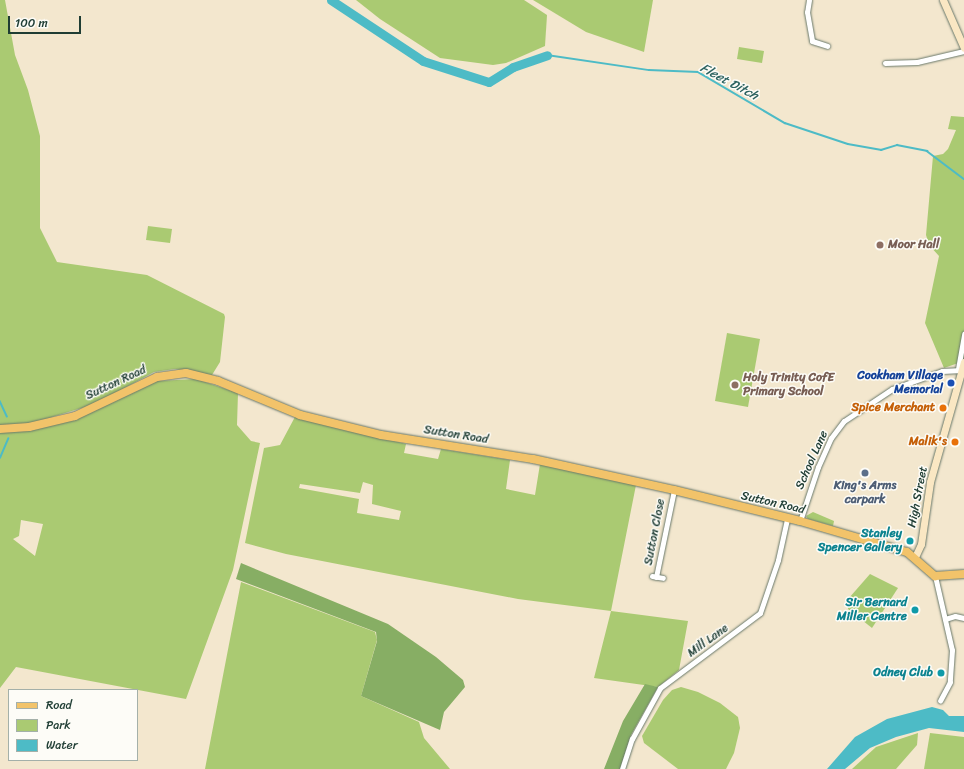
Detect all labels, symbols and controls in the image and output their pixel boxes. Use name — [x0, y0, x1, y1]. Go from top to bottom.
scale bar — [10, 8, 83, 34]
text: 100 m — [15, 12, 48, 34]
water label: Fleet Ditch — [697, 60, 761, 104]
place label: Moor Hall — [888, 238, 939, 252]
marker: Moor Hall — [875, 240, 885, 250]
street label: Sutton Road — [83, 363, 149, 403]
place label: Cookham Village Memorial — [857, 369, 943, 397]
place label: Holy Trinity CofE Primary School — [743, 371, 834, 399]
marker: Cookham Village Memorial — [946, 378, 956, 388]
marker: Holy Trinity CofE Primary School — [730, 380, 740, 390]
place label: Spice Merchant — [852, 401, 935, 415]
marker: Spice Merchant — [938, 403, 948, 413]
street label: Sutton Road — [423, 423, 489, 447]
street label: School Lane — [793, 428, 831, 492]
place label: Malik's — [909, 435, 947, 449]
marker: Malik's — [950, 437, 960, 447]
street label: High Street — [905, 465, 931, 529]
marker: King's Arms carpark — [860, 468, 870, 478]
place label: King's Arms carpark — [834, 479, 896, 507]
street label: Sutton Road — [740, 489, 806, 517]
street label: Sutton Close — [641, 497, 669, 567]
place label: Stanley Spencer Gallery — [818, 527, 902, 555]
marker: Stanley Spencer Gallery — [905, 536, 915, 546]
place label: Sir Bernard Miller Centre — [836, 596, 907, 624]
marker: Sir Bernard Miller Centre — [910, 605, 920, 615]
street label: Mill Lane — [685, 621, 731, 661]
place label: Odney Club — [873, 666, 933, 680]
marker: Odney Club — [936, 668, 946, 678]
legend — [8, 689, 138, 761]
text: Road — [46, 694, 72, 716]
text: Park — [46, 714, 71, 736]
text: Water — [46, 734, 78, 756]

